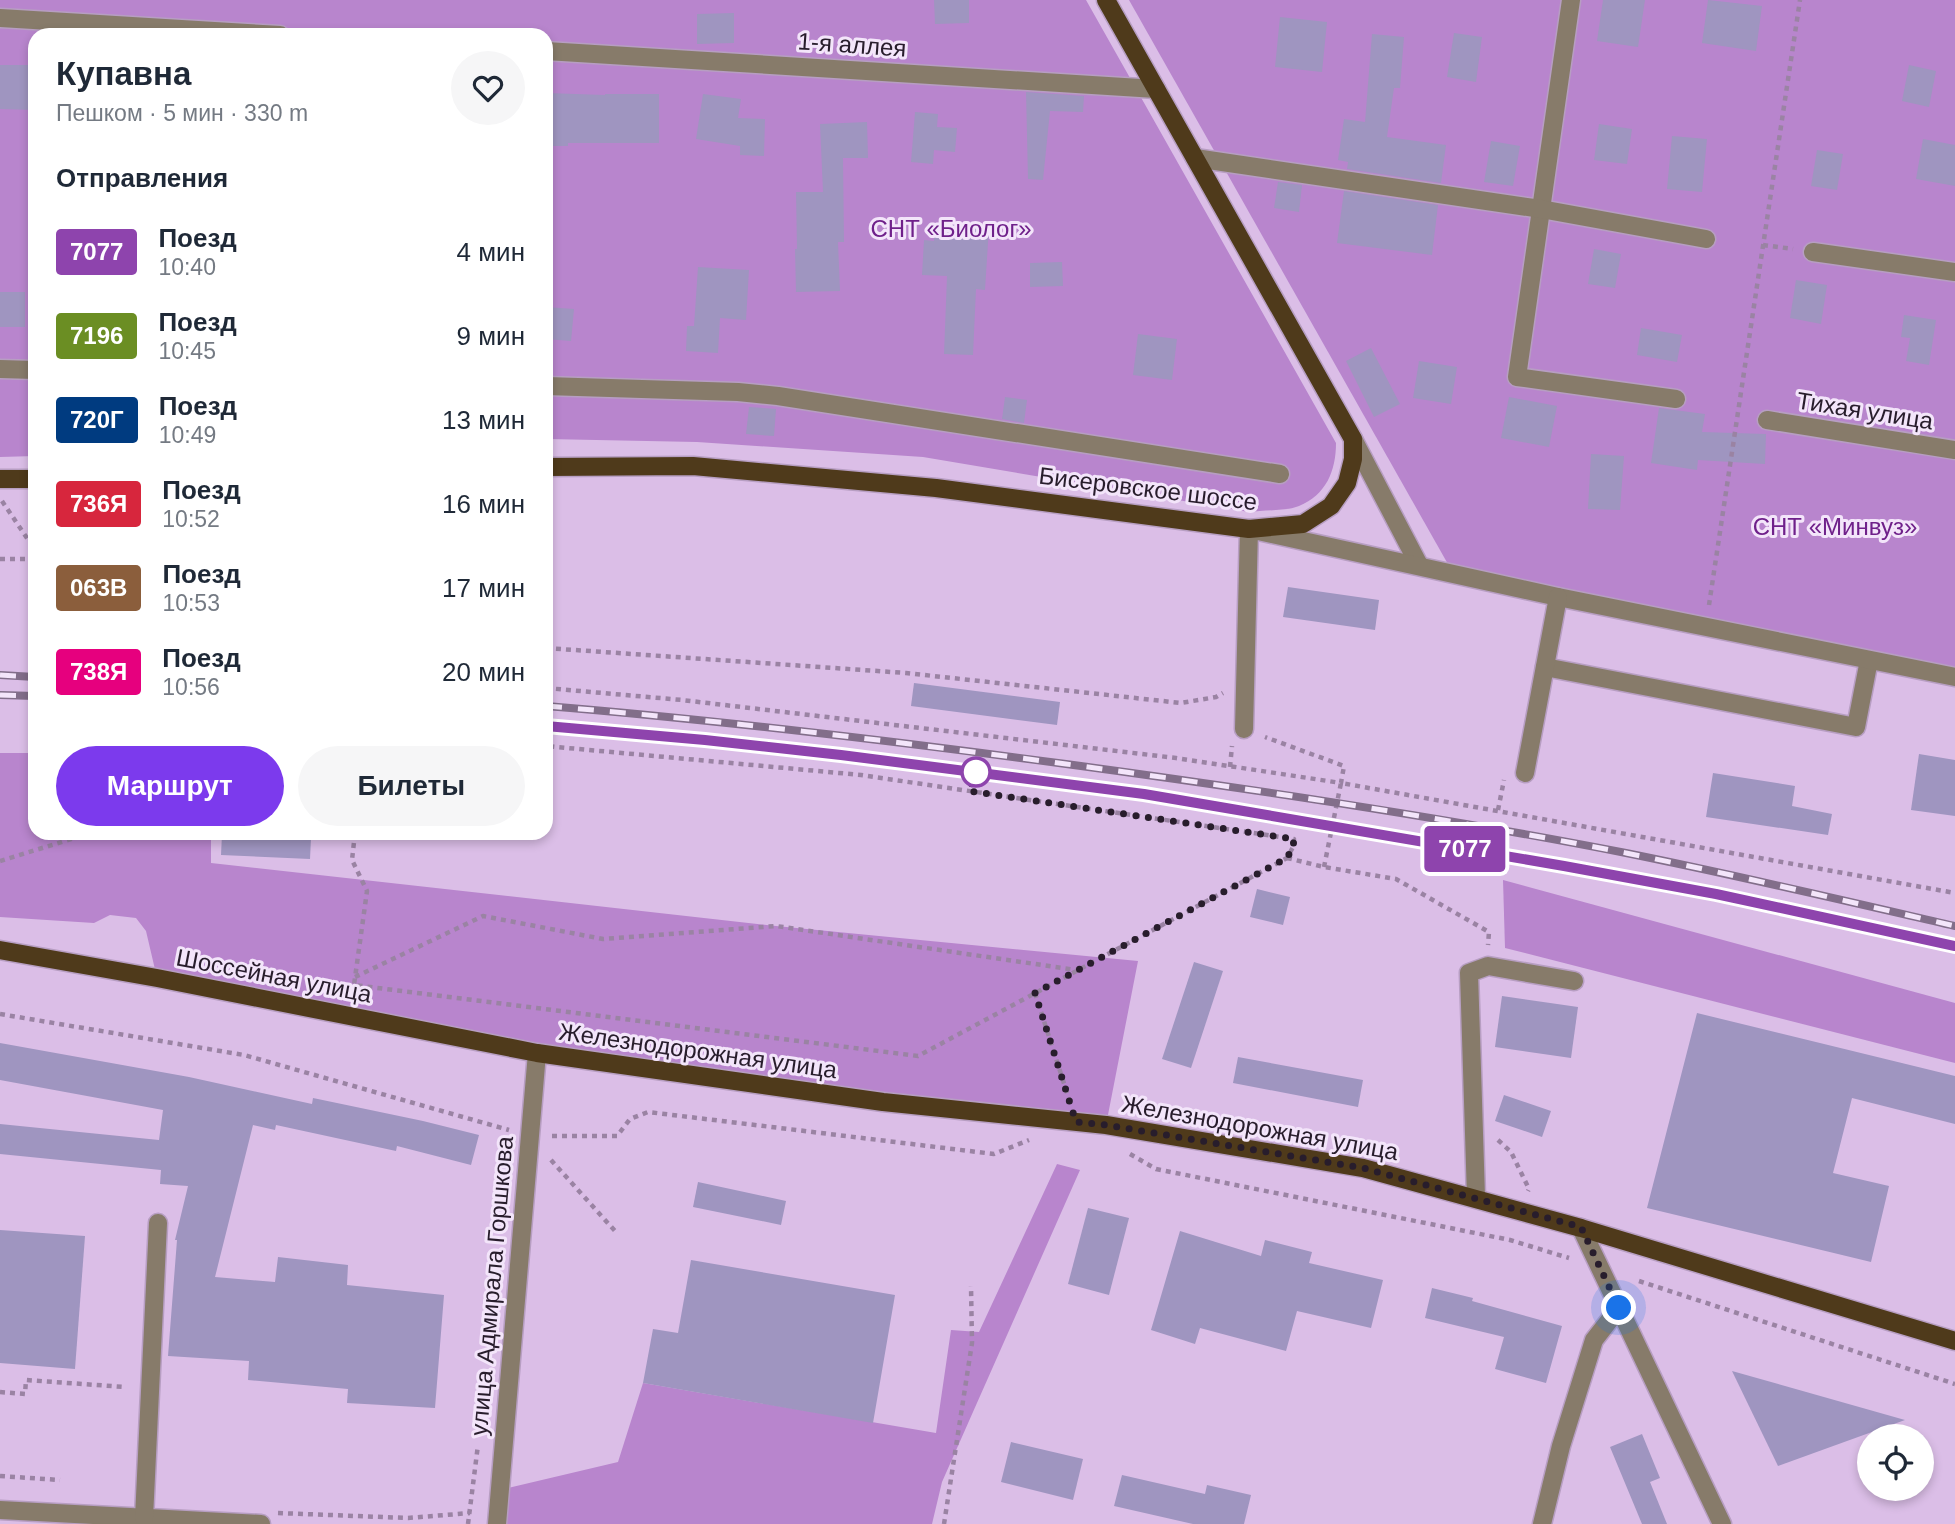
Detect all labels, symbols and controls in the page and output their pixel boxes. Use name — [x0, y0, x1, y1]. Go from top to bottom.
street label: 1-я аллея — [797, 27, 907, 62]
button: heart — [451, 51, 525, 125]
text: Купавна — [56, 55, 191, 92]
text: Пешком · 5 мин · 330 m — [56, 100, 308, 126]
text: Отправления — [56, 163, 228, 193]
park label: СНТ «Биолог» — [870, 215, 1032, 242]
text: Поезд — [158, 223, 237, 253]
text: 4 мин — [457, 237, 525, 267]
text: 7077 — [70, 238, 123, 265]
text: 10:40 — [158, 254, 216, 280]
text: Поезд — [158, 307, 237, 337]
text: 9 мин — [457, 321, 525, 351]
text: 7196 — [70, 322, 123, 349]
text: 10:45 — [158, 338, 216, 364]
street label: Тихая улица — [1795, 386, 1936, 435]
text: Поезд — [159, 391, 237, 421]
text: 13 мин — [442, 405, 525, 435]
text: 720Г — [70, 406, 124, 433]
text: 10:49 — [159, 422, 216, 448]
street label: Бисеровское шоссе — [1037, 462, 1259, 515]
text: Поезд — [162, 475, 241, 505]
text: 16 мин — [442, 489, 525, 519]
text: 736Я — [70, 490, 127, 517]
text: 10:52 — [162, 506, 220, 532]
park label: СНТ «Минвуз» — [1753, 513, 1917, 540]
text: Поезд — [162, 559, 241, 589]
text: 17 мин — [442, 573, 525, 603]
text: 063В — [70, 574, 127, 601]
text: 10:53 — [162, 590, 220, 616]
text: Поезд — [162, 643, 241, 673]
text: 20 мин — [442, 657, 525, 687]
text: 738Я — [70, 658, 127, 685]
text: 10:56 — [162, 674, 220, 700]
button: Маршрут — [56, 746, 284, 826]
button: Билеты — [298, 746, 525, 826]
unlabelled marker — [961, 757, 991, 787]
line badge: 7077 — [1416, 826, 1514, 872]
text: 7077 — [1438, 835, 1492, 862]
street label: Шоссейная улица — [174, 943, 375, 1008]
street label: Железнодорожная улица — [557, 1018, 839, 1083]
street label: Железнодорожная улица — [1120, 1090, 1401, 1165]
street label: улица Адмирала Горшкова — [465, 1134, 518, 1437]
your location — [1601, 1290, 1636, 1325]
map controls — [1857, 1424, 1934, 1501]
button: locate — [1857, 1424, 1934, 1501]

